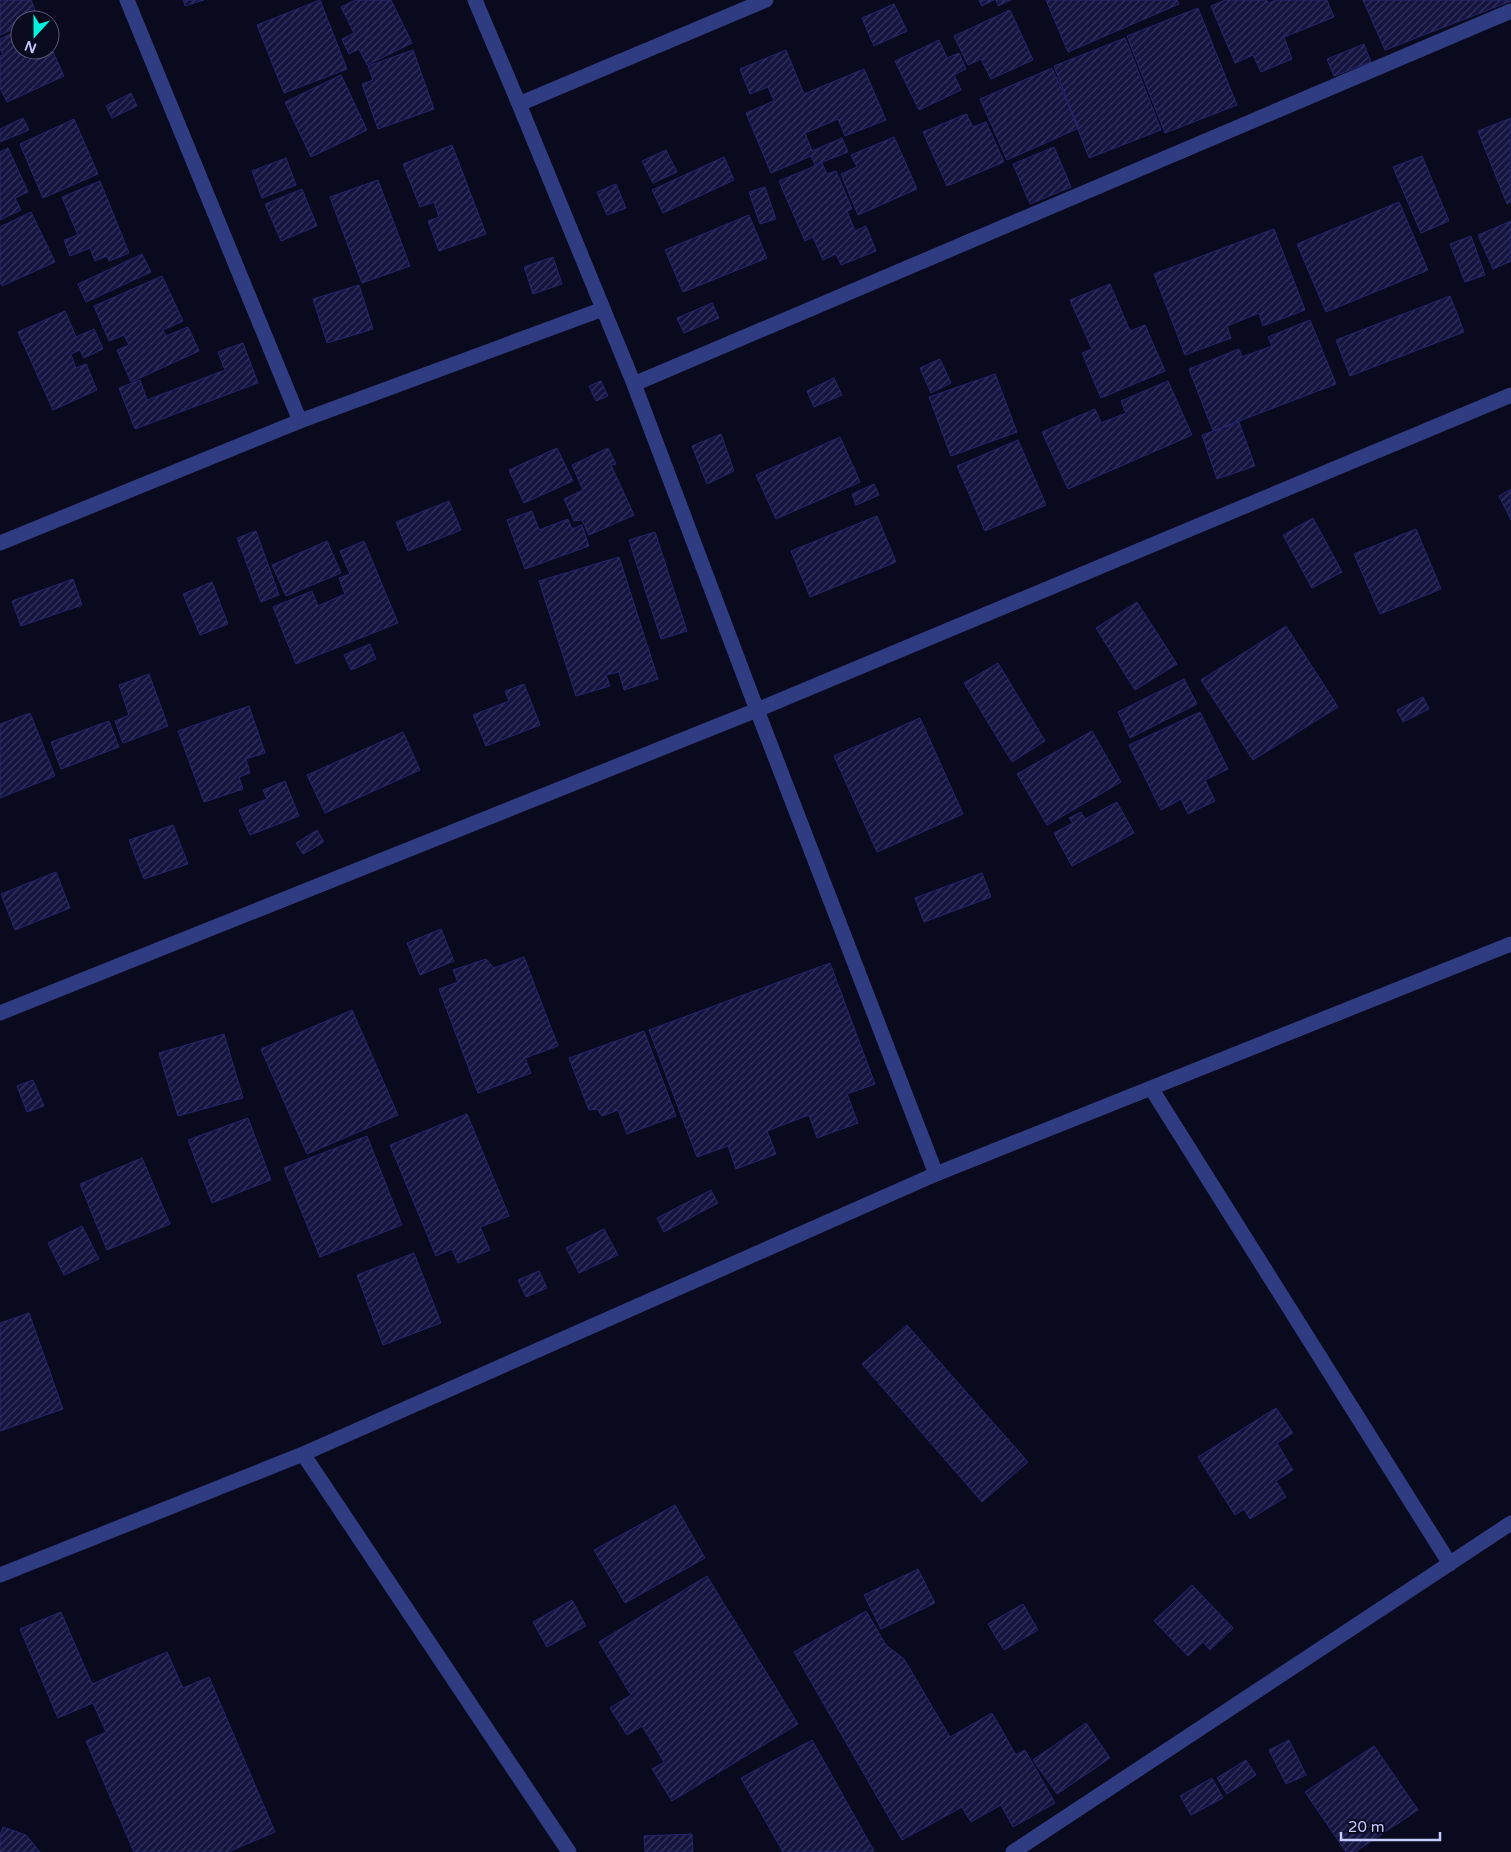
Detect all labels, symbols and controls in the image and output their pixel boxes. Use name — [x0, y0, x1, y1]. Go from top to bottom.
north arrow — [10, 10, 60, 60]
text: N — [22, 37, 39, 57]
scale bar — [1341, 1810, 1440, 1842]
text: 20 m — [1348, 1818, 1385, 1836]

